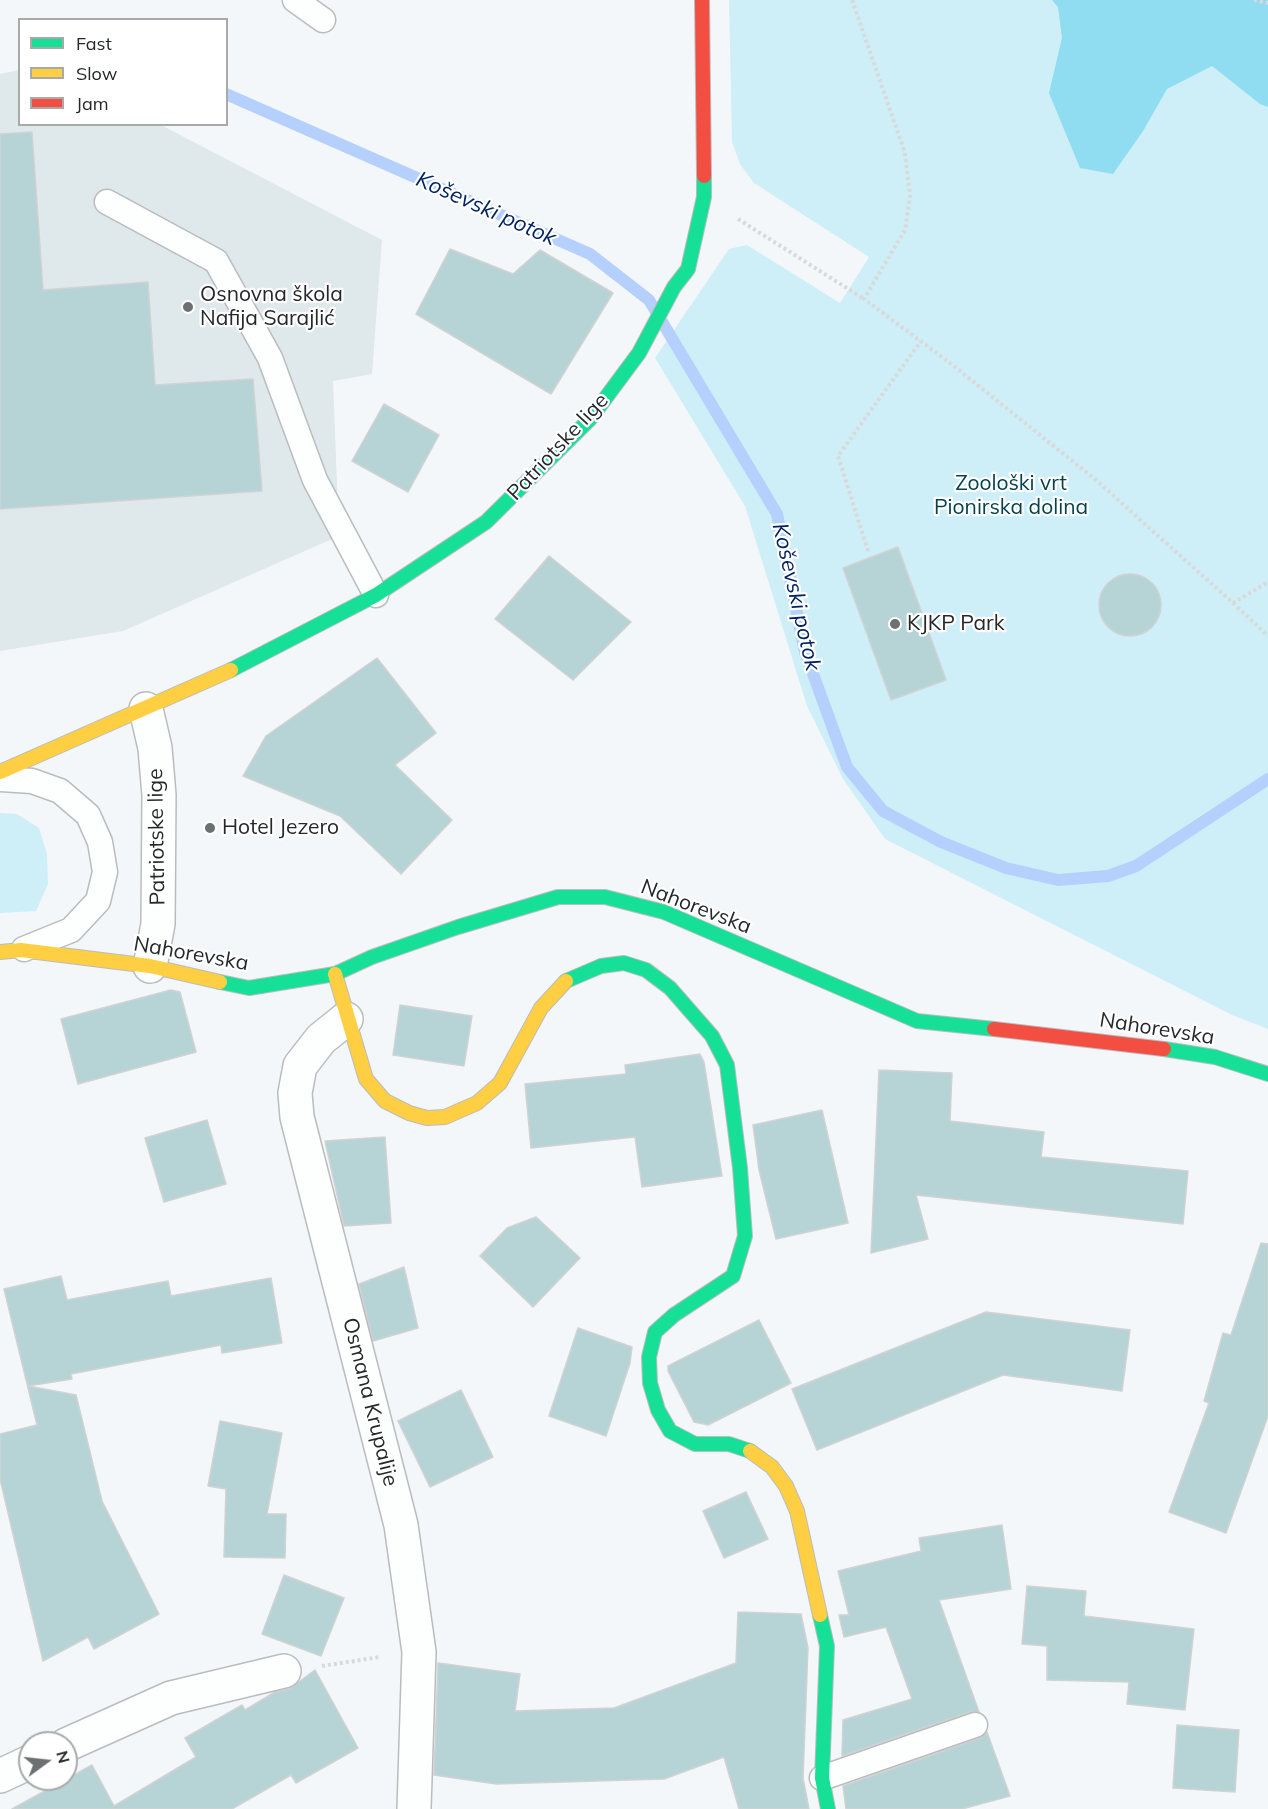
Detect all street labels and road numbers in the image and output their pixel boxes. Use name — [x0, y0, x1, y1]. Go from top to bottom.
street label: Patriotske lige — [502, 388, 614, 506]
street label: Patriotske lige — [143, 768, 171, 906]
street label: Nahorevska — [637, 874, 755, 940]
street label: Nahorevska — [132, 932, 250, 976]
street label: Nahorevska — [1098, 1007, 1216, 1051]
street label: Osmana Krupalije — [337, 1315, 403, 1489]

